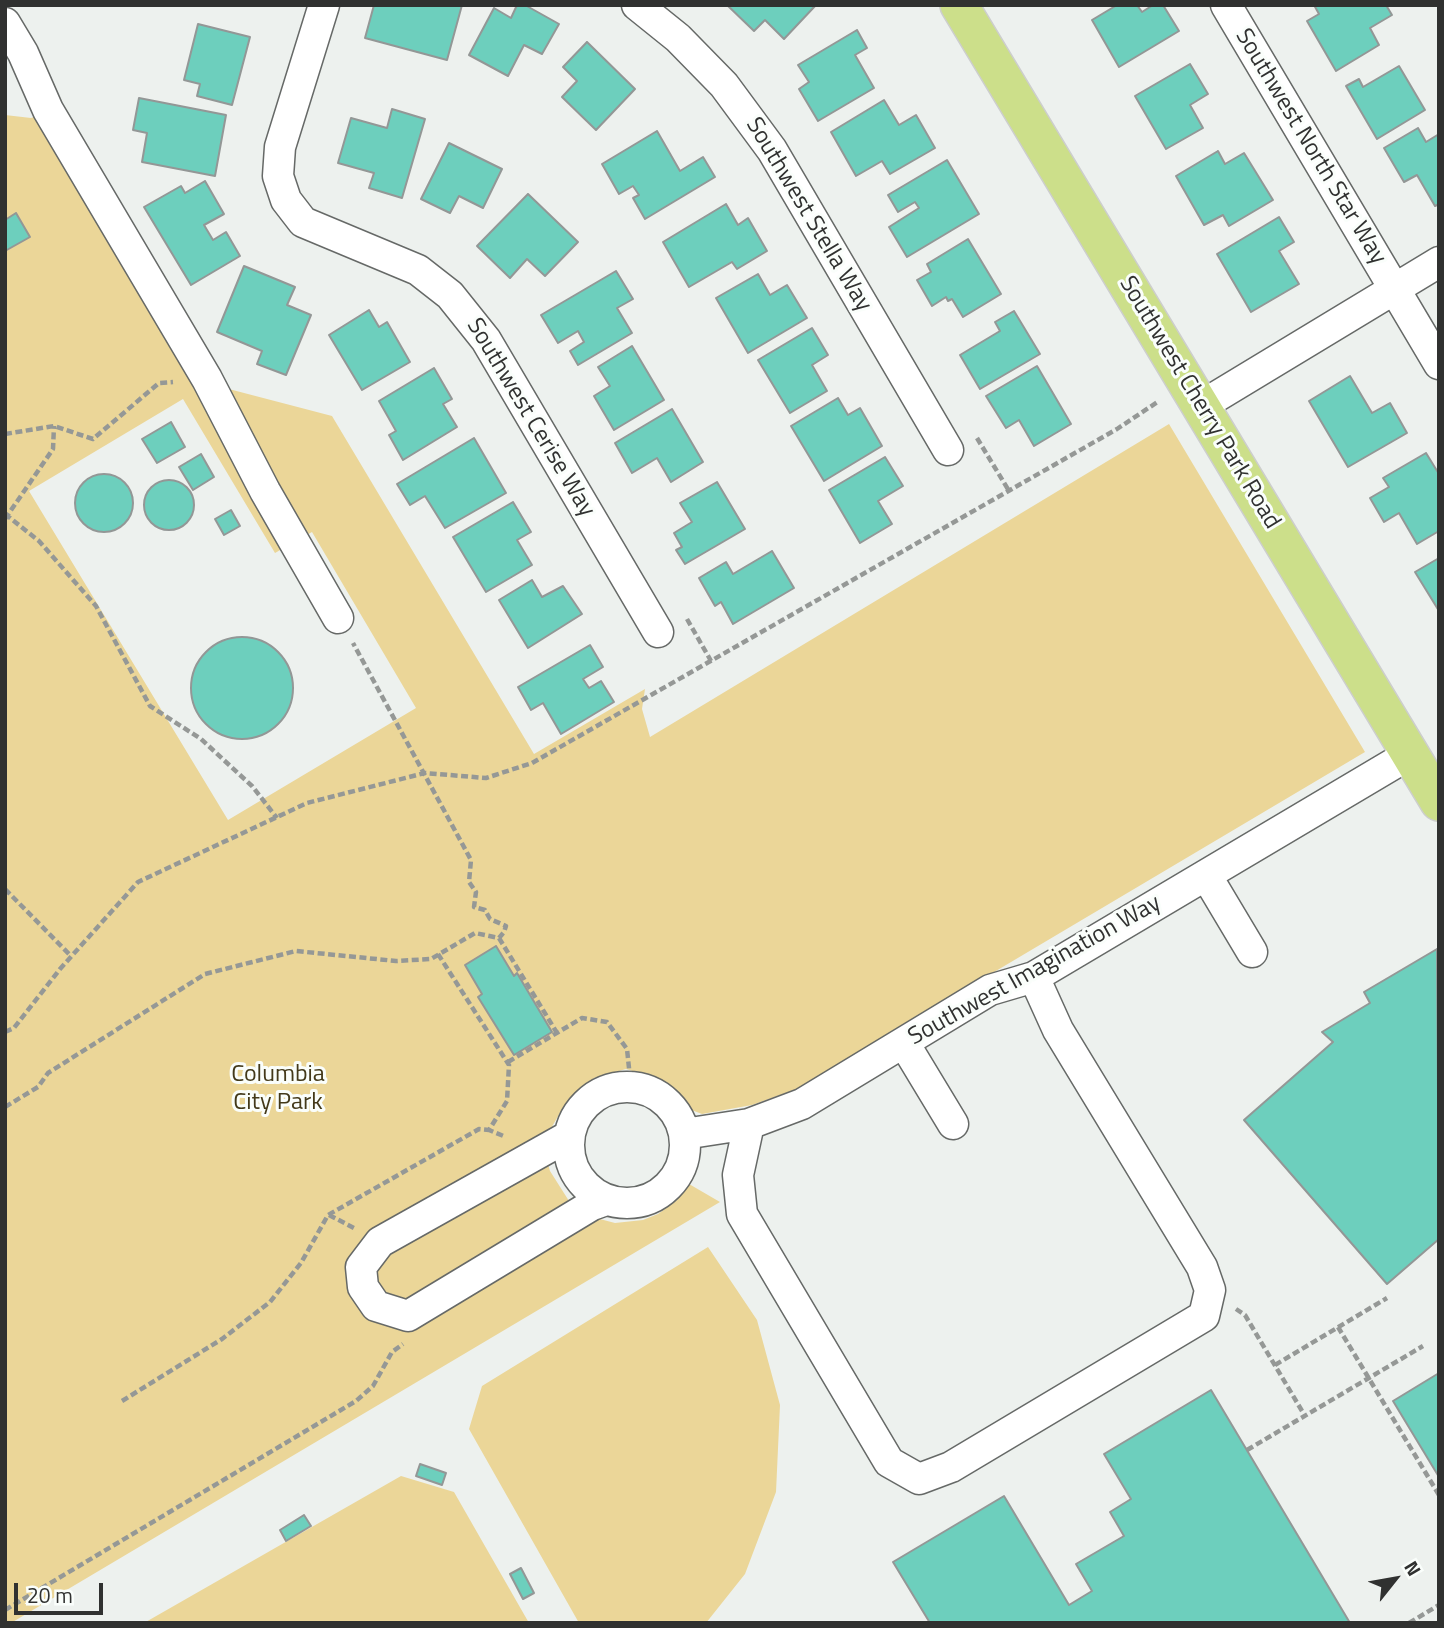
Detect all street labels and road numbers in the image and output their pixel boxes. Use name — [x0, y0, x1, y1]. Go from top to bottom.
street label: Southwest North Star Way — [1228, 24, 1392, 270]
street label: Southwest Stella Way — [739, 113, 877, 317]
street label: Southwest Cherry Park Road — [1112, 272, 1286, 534]
street label: Southwest Cerise Way — [459, 314, 601, 522]
street label: Southwest Imagination Way — [904, 890, 1166, 1052]

